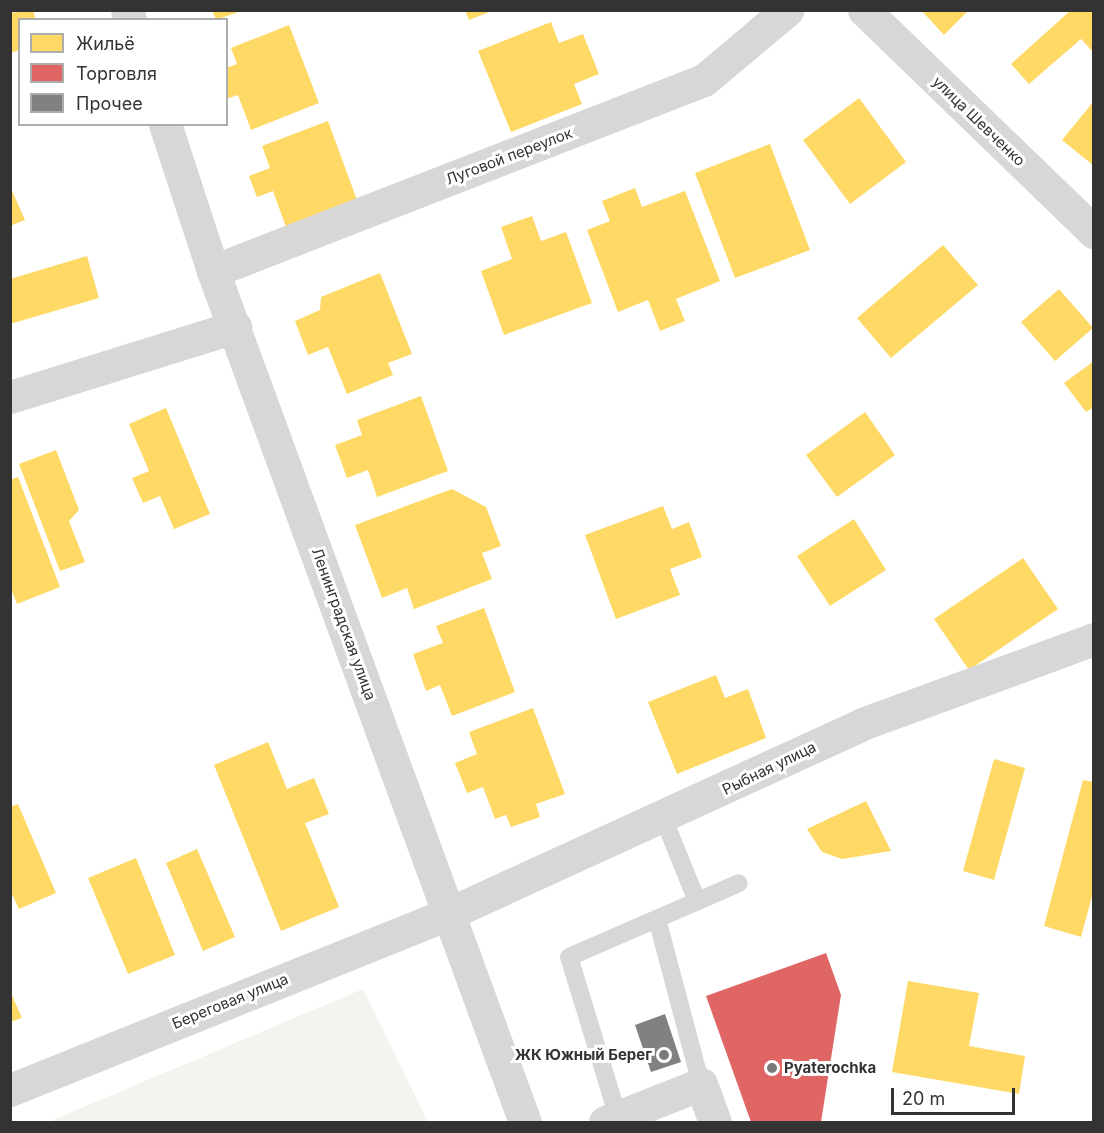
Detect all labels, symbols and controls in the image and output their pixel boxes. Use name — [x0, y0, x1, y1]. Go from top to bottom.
legend — [18, 18, 228, 126]
text: Жильё — [76, 33, 135, 54]
text: Торговля — [76, 63, 157, 84]
street label: улица Шевченко — [929, 72, 1029, 170]
text: Прочее — [76, 93, 143, 114]
street label: Луговой переулок — [443, 124, 575, 188]
street label: Ленинградская улица — [308, 545, 380, 703]
street label: Рыбная улица — [719, 738, 819, 798]
street label: Береговая улица — [169, 969, 291, 1033]
place label: ЖК Южный Берег — [515, 1046, 652, 1064]
marker: ЖК Южный Берег — [657, 1048, 671, 1062]
place label: Pyaterochka — [784, 1059, 876, 1077]
marker: Pyaterochka — [765, 1061, 779, 1075]
scale bar — [894, 1076, 1018, 1114]
text: 20 m — [902, 1088, 945, 1109]

